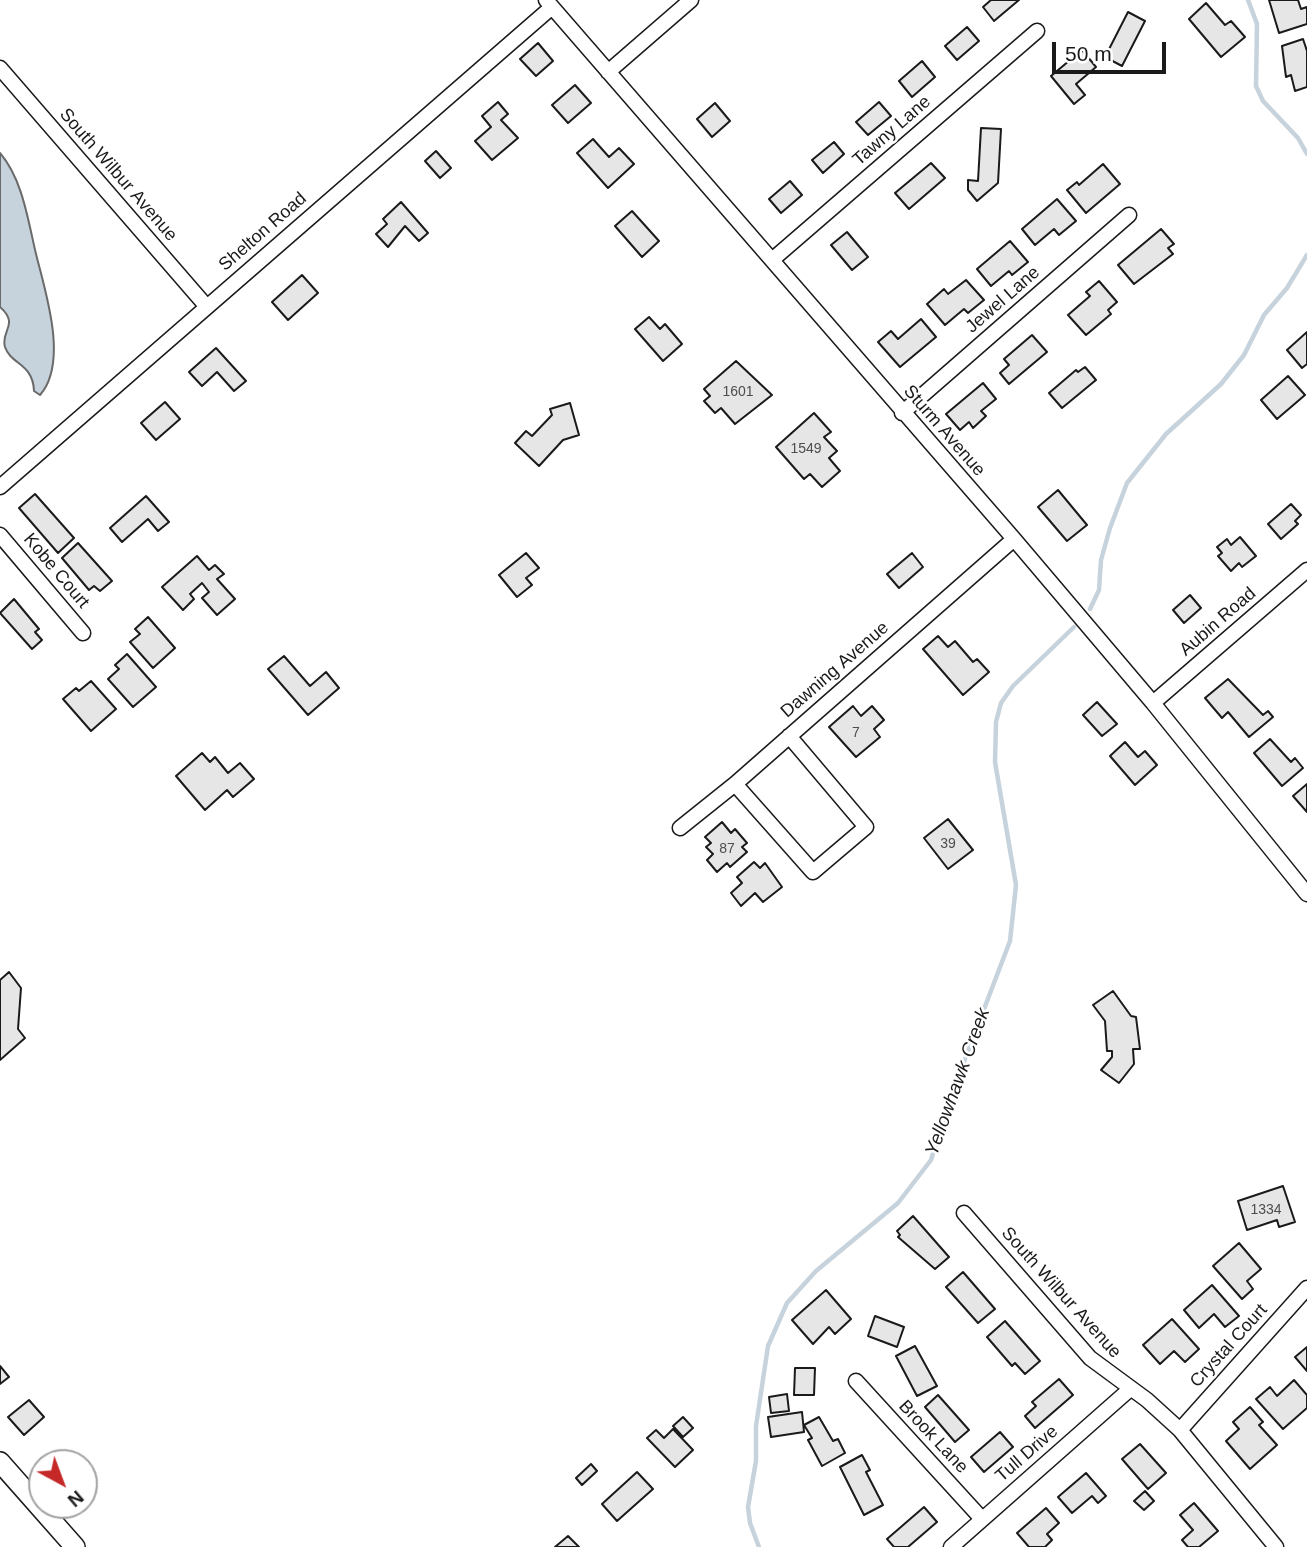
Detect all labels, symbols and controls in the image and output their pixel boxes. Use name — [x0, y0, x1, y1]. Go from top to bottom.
scale bar — [1055, 28, 1169, 72]
text: 50 m — [1065, 42, 1112, 65]
street label: Tawny Lane — [849, 91, 935, 171]
street label: South Wilbur Avenue — [54, 104, 182, 246]
street label: Shelton Road — [215, 188, 311, 276]
street label: Jewel Lane — [962, 262, 1044, 338]
street label: Sturm Avenue — [899, 381, 989, 481]
house number: 1601 — [722, 384, 754, 400]
house number: 1549 — [790, 441, 822, 457]
street label: Kobe Court — [18, 529, 94, 613]
street label: Aubin Road — [1175, 583, 1261, 661]
street label: Dawning Avenue — [777, 617, 893, 723]
house number: 7 — [852, 725, 860, 741]
house number: 39 — [940, 836, 956, 852]
house number: 87 — [719, 841, 735, 857]
water label: Yellowhawk Creek — [921, 1005, 995, 1159]
house number: 1334 — [1250, 1202, 1282, 1218]
street label: South Wilbur Avenue — [997, 1223, 1125, 1363]
street label: Crystal Court — [1186, 1300, 1272, 1392]
street label: Brook Lane — [894, 1396, 972, 1478]
street label: Tull Drive — [991, 1421, 1063, 1487]
north arrow — [28, 1449, 98, 1519]
text: N — [64, 1486, 88, 1511]

